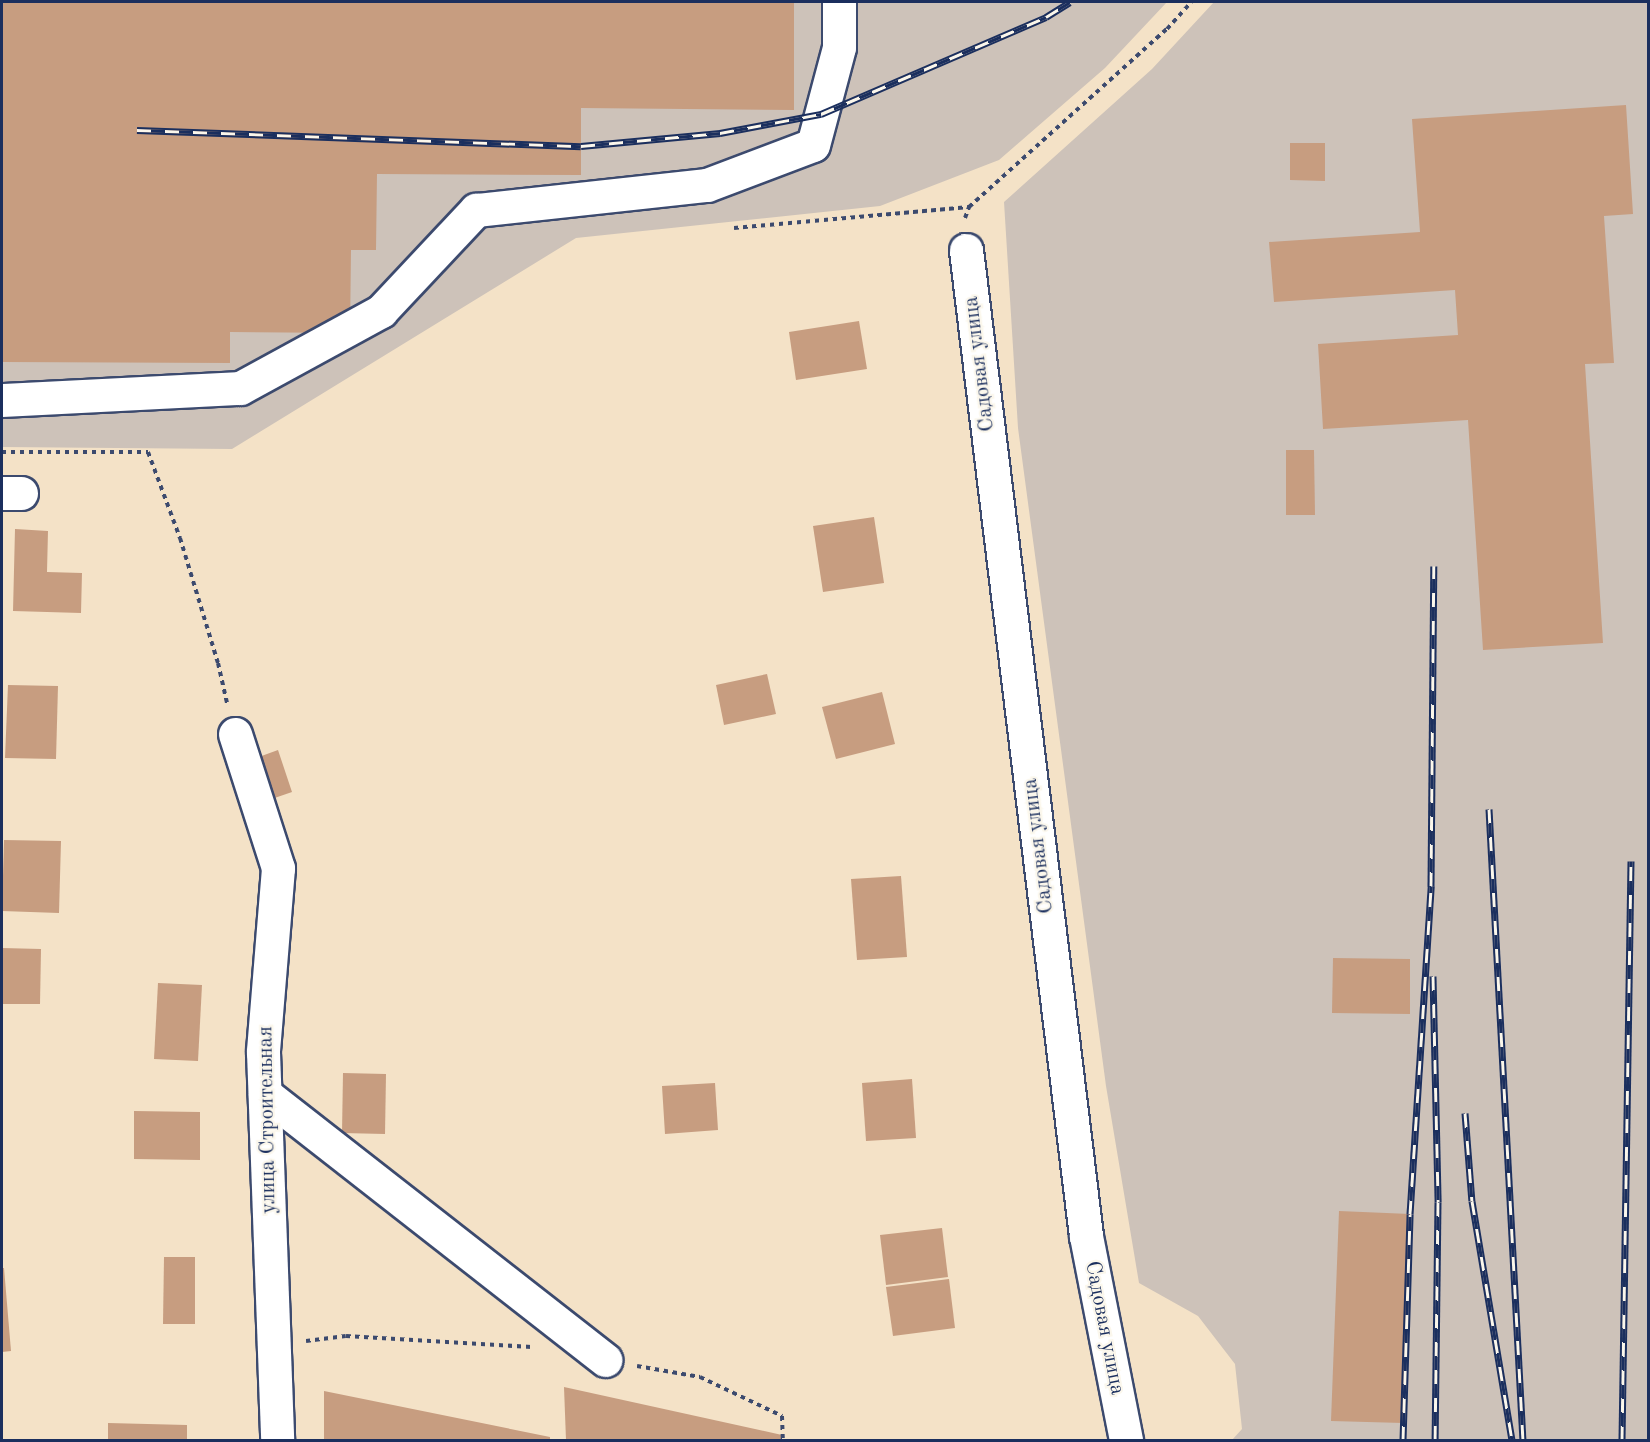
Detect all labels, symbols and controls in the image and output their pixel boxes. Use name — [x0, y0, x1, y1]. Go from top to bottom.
street label: Садовая улица — [959, 295, 1001, 433]
street label: Садовая улица — [1018, 777, 1060, 915]
street label: улица Строительная — [254, 1026, 282, 1214]
street label: Садовая улица — [1079, 1259, 1129, 1397]

